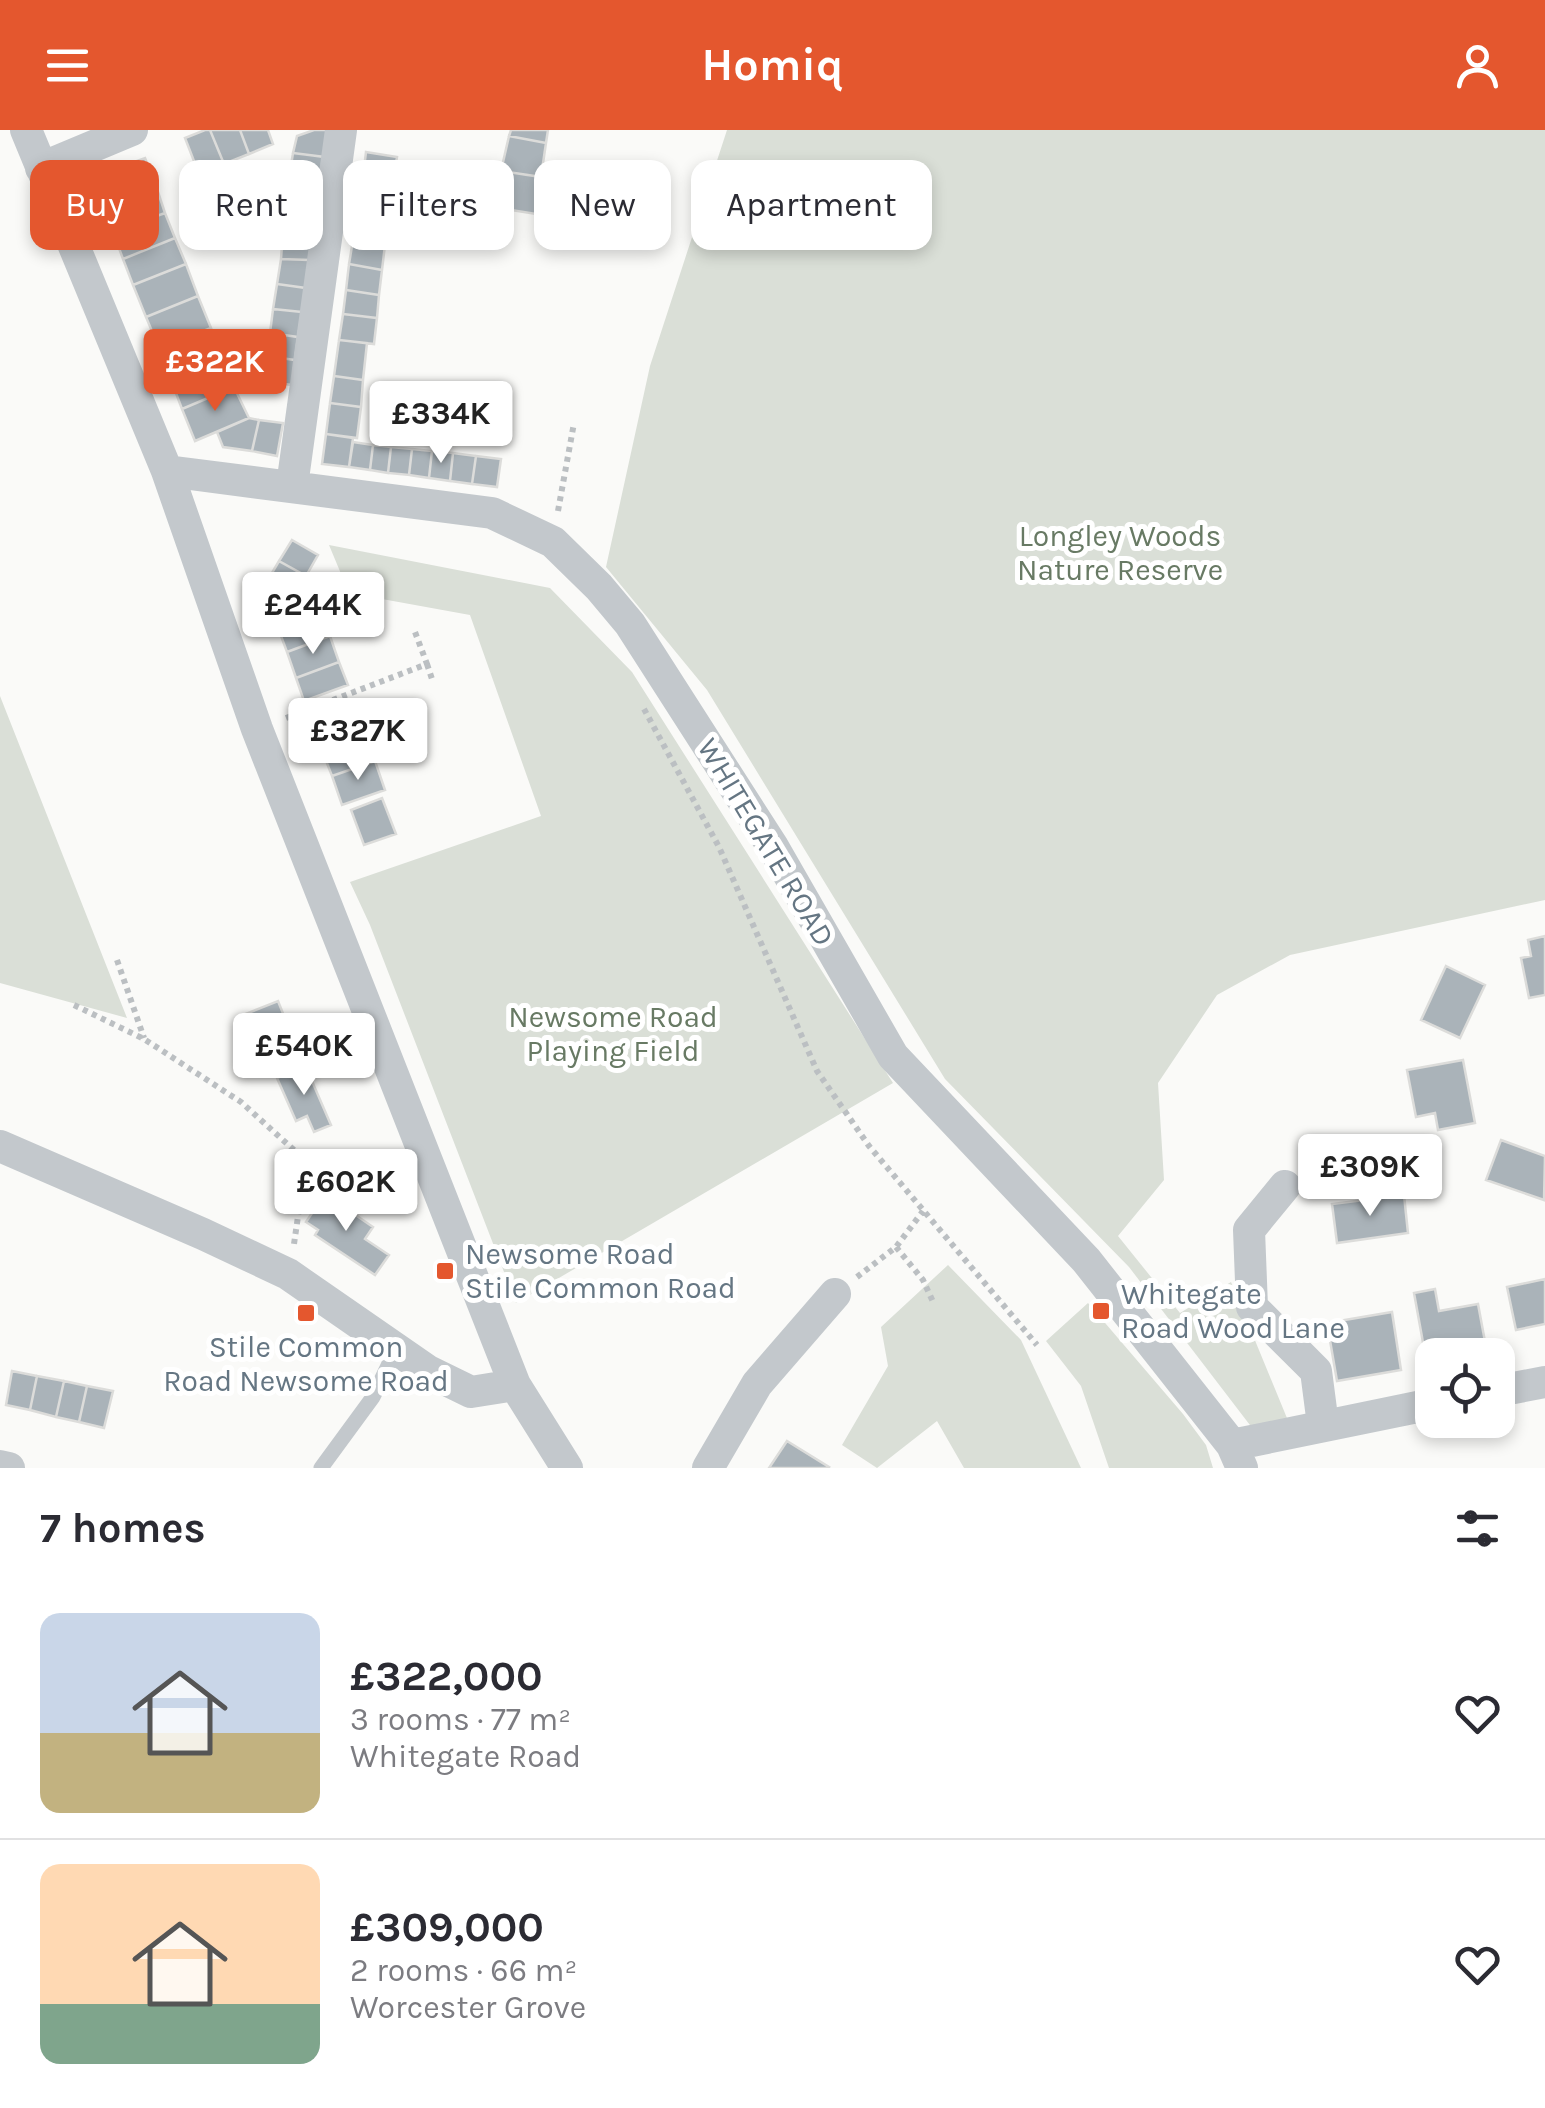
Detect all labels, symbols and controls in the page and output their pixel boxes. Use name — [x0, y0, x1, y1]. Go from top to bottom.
icon: menu — [40, 38, 95, 93]
icon: person — [1450, 38, 1505, 93]
text: Homiq — [701, 39, 844, 91]
chip: Buy — [30, 160, 159, 250]
chip: Rent — [179, 160, 323, 250]
chip: Filters — [343, 160, 514, 250]
chip: New — [534, 160, 671, 250]
chip: Apartment — [691, 160, 932, 250]
pin: £322K — [145, 329, 285, 414]
text: £322K — [166, 343, 264, 380]
pin: £334K — [371, 381, 511, 466]
text: £334K — [391, 395, 491, 432]
park label: Longley Woods Nature Reserve — [1017, 518, 1223, 588]
pin: £244K — [243, 572, 383, 657]
text: £244K — [264, 586, 362, 623]
pin: £327K — [288, 698, 428, 783]
text: £327K — [310, 712, 406, 749]
street label: WHITEGATE ROAD — [690, 731, 842, 953]
park label: Newsome Road Playing Field — [508, 999, 718, 1069]
pin: £540K — [234, 1013, 374, 1098]
text: £540K — [255, 1027, 353, 1064]
pin: £309K — [1300, 1134, 1440, 1219]
text: £309K — [1320, 1148, 1420, 1185]
pin: £602K — [276, 1149, 416, 1234]
text: £602K — [296, 1163, 396, 1200]
place label: Newsome Road Stile Common Road — [465, 1236, 736, 1306]
marker: Newsome Road Stile Common Road — [434, 1260, 456, 1282]
place label: Whitegate Road Wood Lane — [1121, 1276, 1345, 1346]
marker: Whitegate Road Wood Lane — [1090, 1300, 1112, 1322]
marker: Stile Common Road Newsome Road — [295, 1302, 317, 1324]
place label: Stile Common Road Newsome Road — [163, 1329, 449, 1399]
map controls — [1415, 1338, 1515, 1438]
button: locate — [1415, 1338, 1515, 1438]
icon: filters — [1450, 1501, 1505, 1556]
text: 7 homes — [40, 1503, 206, 1553]
text: £322,000 — [350, 1651, 543, 1701]
icon: home — [120, 1653, 240, 1773]
icon: heart — [1450, 1686, 1505, 1741]
text: 3 rooms · 77 m² — [350, 1701, 571, 1738]
text: Whitegate Road — [350, 1738, 581, 1775]
text: £309,000 — [350, 1902, 544, 1952]
icon: home — [120, 1904, 240, 2024]
icon: heart — [1450, 1937, 1505, 1992]
text: 2 rooms · 66 m² — [350, 1952, 577, 1989]
text: Worcester Grove — [350, 1989, 586, 2026]

